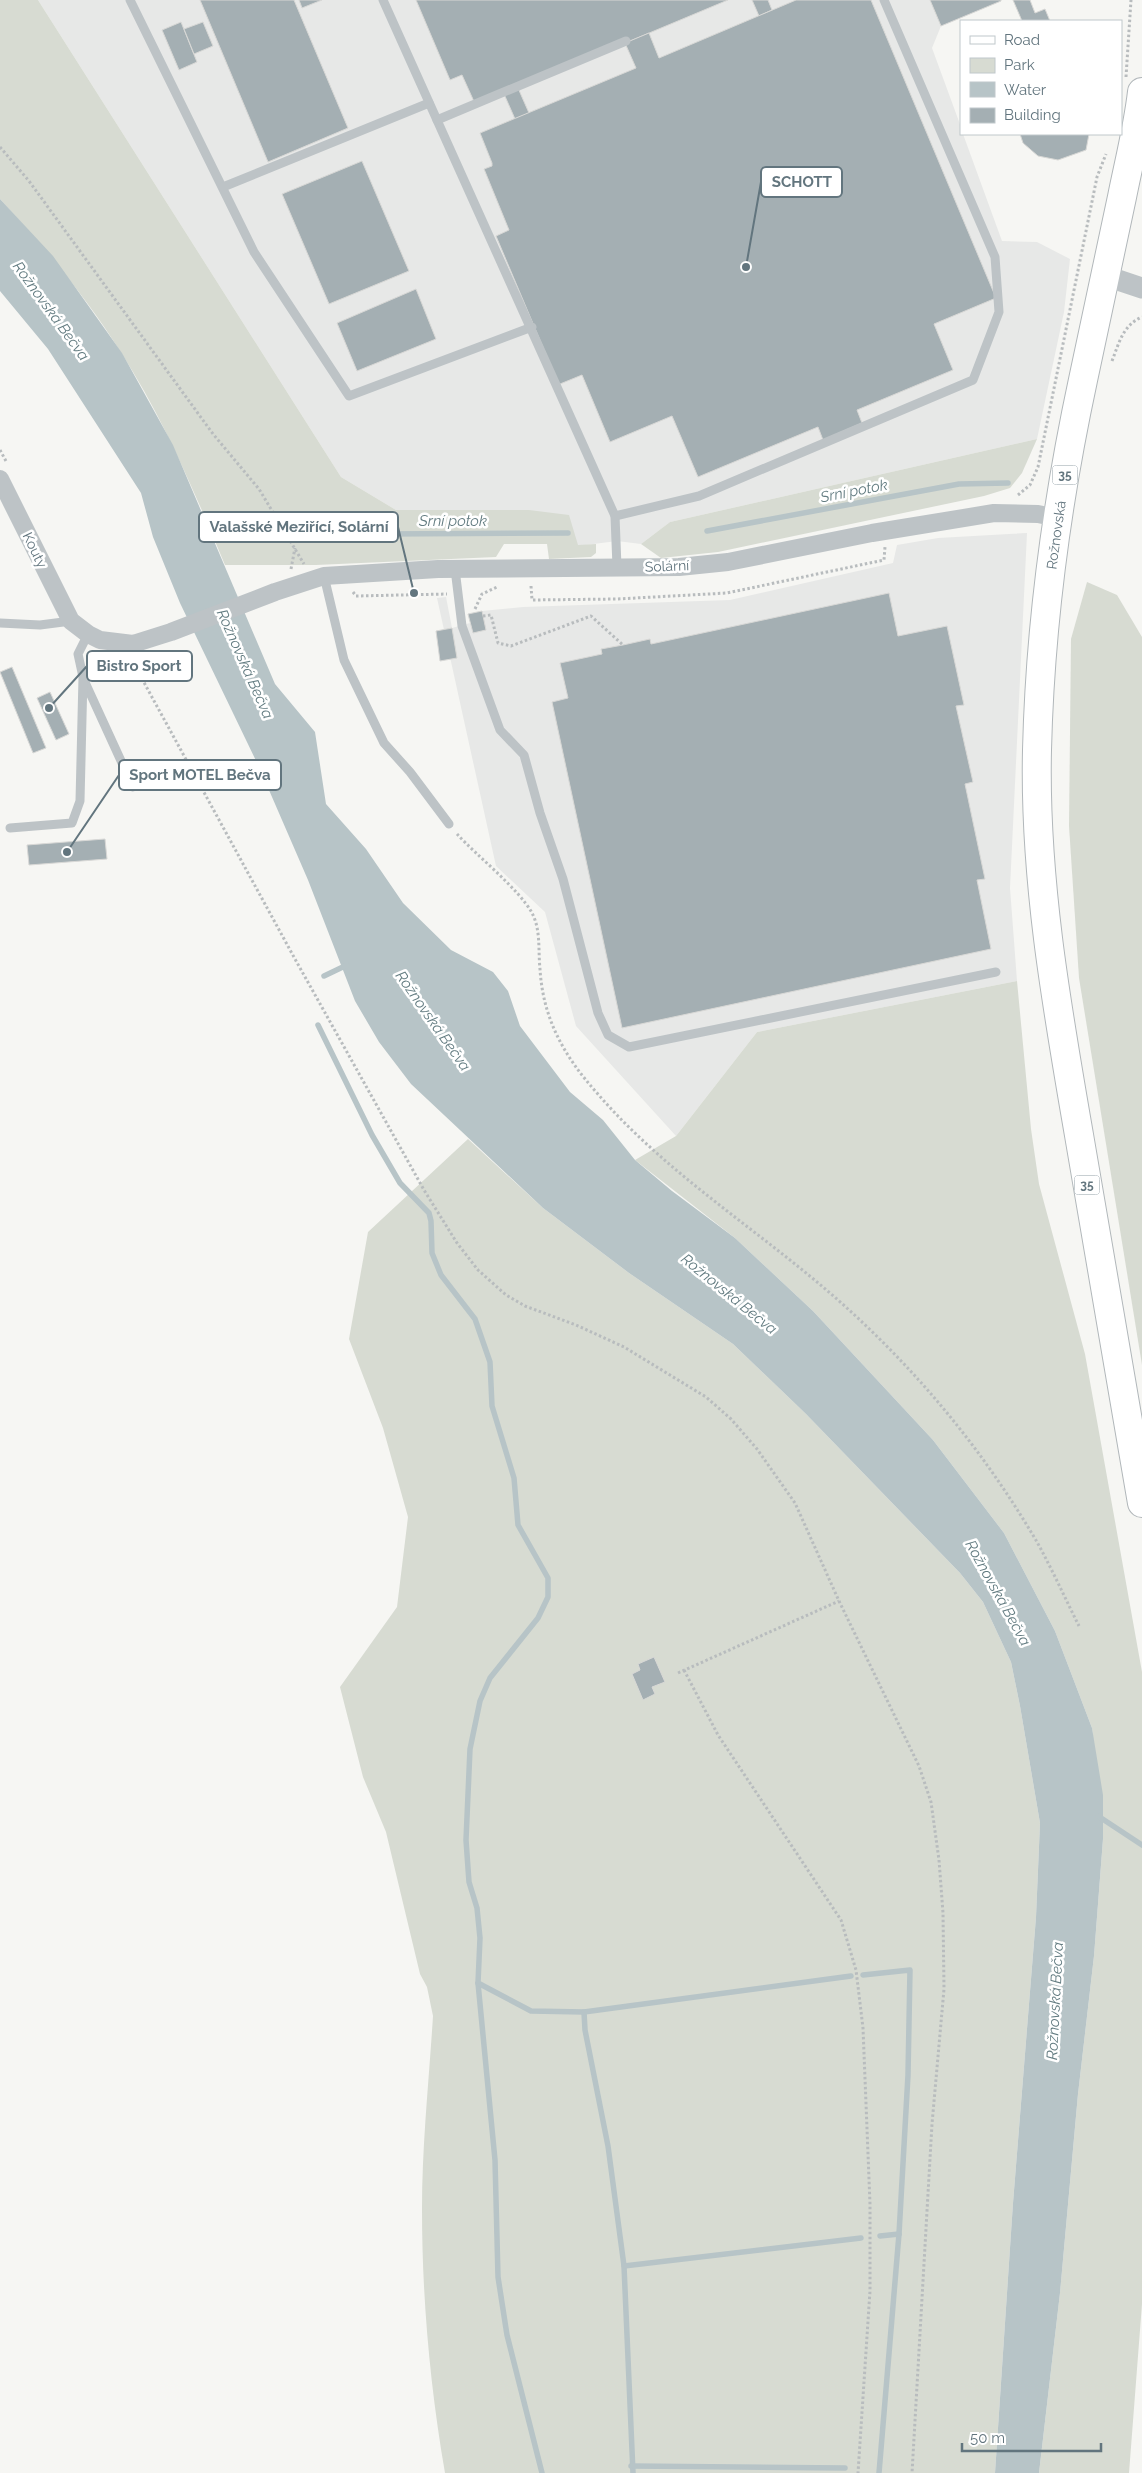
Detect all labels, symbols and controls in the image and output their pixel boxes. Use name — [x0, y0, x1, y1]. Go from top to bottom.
legend — [960, 20, 1122, 135]
text: Road — [1004, 31, 1040, 49]
text: Park — [1004, 56, 1035, 74]
text: Water — [1004, 81, 1047, 99]
text: Building — [1004, 106, 1061, 124]
callout: SCHOTT — [761, 167, 842, 197]
text: SCHOTT — [772, 173, 833, 191]
water label: Rožnovská Bečva — [9, 258, 93, 364]
road number: 35 — [1052, 466, 1078, 484]
water label: Srní potok — [818, 476, 889, 507]
street label: Rožnovská — [1043, 500, 1069, 570]
callout: Valašské Meziřící, Solární — [199, 512, 398, 542]
water label: Srní potok — [418, 512, 487, 530]
text: Valašské Meziřící, Solární — [210, 518, 389, 536]
street label: Kouty — [20, 530, 51, 571]
street label: Solární — [645, 557, 690, 575]
water label: Rožnovská Bečva — [213, 606, 277, 722]
callout: Bistro Sport — [87, 651, 192, 681]
text: Bistro Sport — [97, 657, 182, 675]
callout: Sport MOTEL Bečva — [119, 760, 281, 790]
text: Sport MOTEL Bečva — [129, 766, 271, 784]
water label: Rožnovská Bečva — [392, 968, 474, 1074]
road number: 35 — [1074, 1176, 1100, 1194]
water label: Rožnovská Bečva — [678, 1250, 781, 1338]
water label: Rožnovská Bečva — [962, 1537, 1034, 1649]
water label: Rožnovská Bečva — [1043, 1942, 1067, 2060]
scale bar — [962, 2420, 1101, 2452]
text: 50 m — [970, 2429, 1005, 2447]

